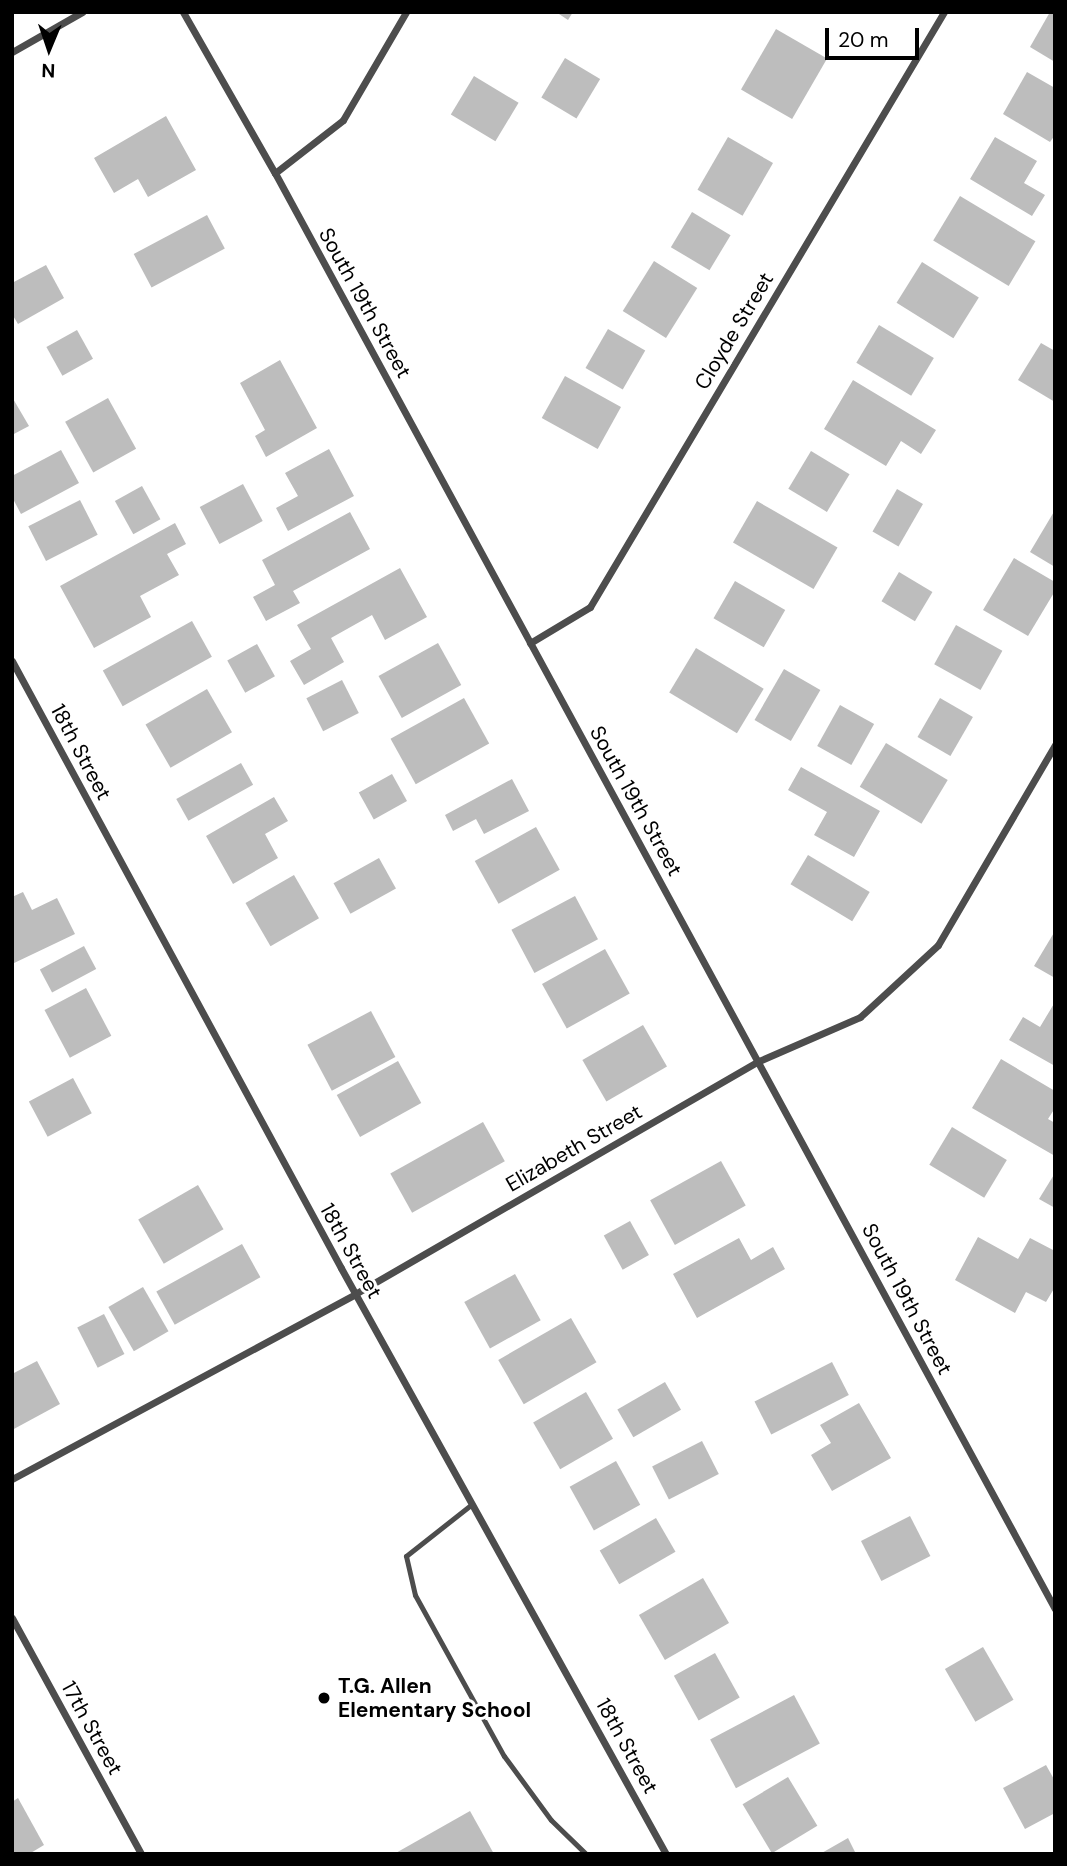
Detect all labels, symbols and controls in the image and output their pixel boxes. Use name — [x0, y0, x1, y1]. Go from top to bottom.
north arrow — [14, 14, 84, 84]
scale bar — [829, 14, 923, 58]
text: 20 m — [838, 26, 889, 54]
text: N — [41, 58, 56, 83]
street label: South 19th Street — [313, 224, 417, 382]
street label: Cloyde Street — [689, 268, 779, 394]
street label: 18th Street — [45, 700, 117, 804]
street label: South 19th Street — [584, 722, 688, 880]
street label: Elizabeth Street — [502, 1099, 646, 1197]
street label: 18th Street — [315, 1199, 387, 1303]
street label: South 19th Street — [857, 1219, 957, 1379]
place label: T.G. Allen Elementary School — [338, 1673, 531, 1723]
street label: 17th Street — [56, 1677, 128, 1779]
marker: T.G. Allen Elementary School — [316, 1690, 332, 1706]
street label: 18th Street — [591, 1694, 663, 1798]

